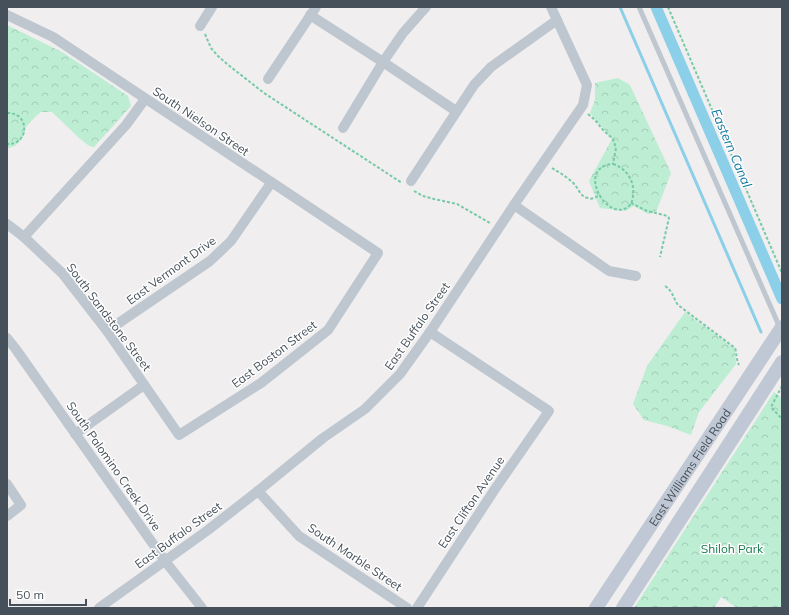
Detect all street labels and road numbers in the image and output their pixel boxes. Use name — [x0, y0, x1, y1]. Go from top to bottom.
street label: South Nielson Street — [150, 83, 252, 159]
street label: East Vermont Drive — [123, 233, 219, 307]
street label: South Sandstone Street — [64, 260, 154, 374]
street label: East Buffalo Street — [381, 279, 453, 373]
street label: East Boston Street — [229, 317, 319, 391]
street label: South Palomino Creek Drive — [64, 398, 164, 534]
street label: East Williams Field Road — [645, 405, 734, 529]
street label: East Clifton Avenue — [435, 453, 507, 551]
street label: East Buffalo Street — [132, 498, 224, 572]
street label: South Marble Street — [305, 520, 405, 594]

